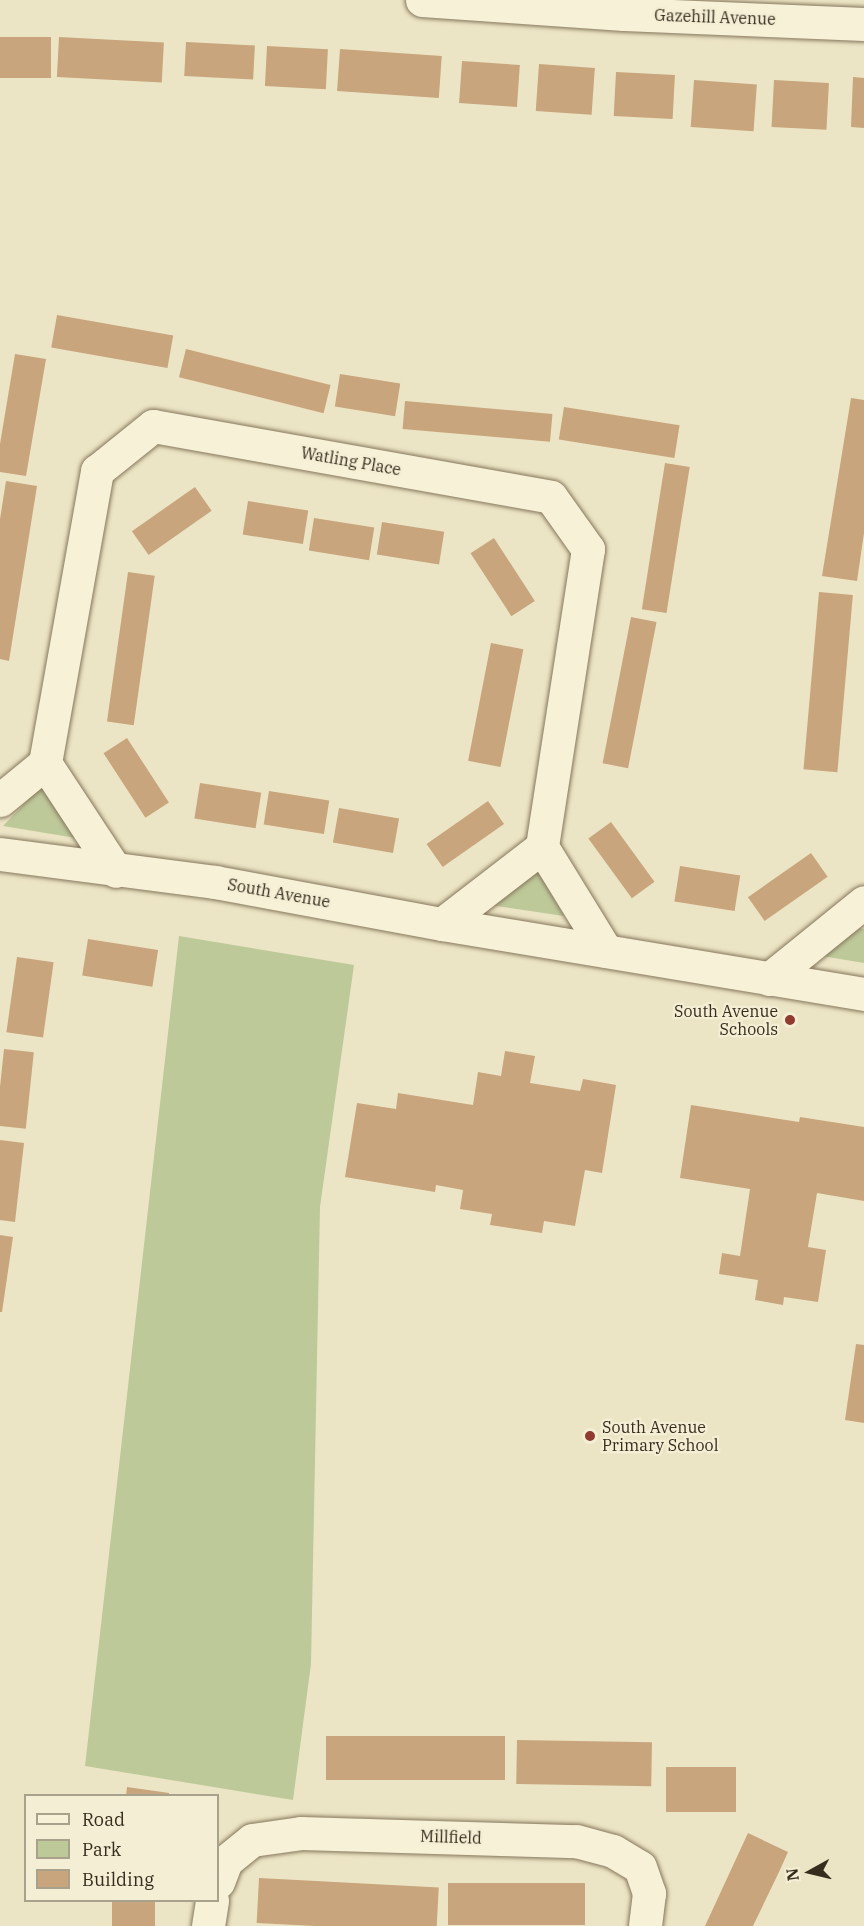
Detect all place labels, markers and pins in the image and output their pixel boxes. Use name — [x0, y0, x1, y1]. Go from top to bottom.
place label: South Avenue Schools — [674, 1001, 778, 1039]
marker: South Avenue Schools — [783, 1013, 797, 1027]
place label: South Avenue Primary School — [602, 1417, 718, 1455]
marker: South Avenue Primary School — [583, 1429, 597, 1443]

